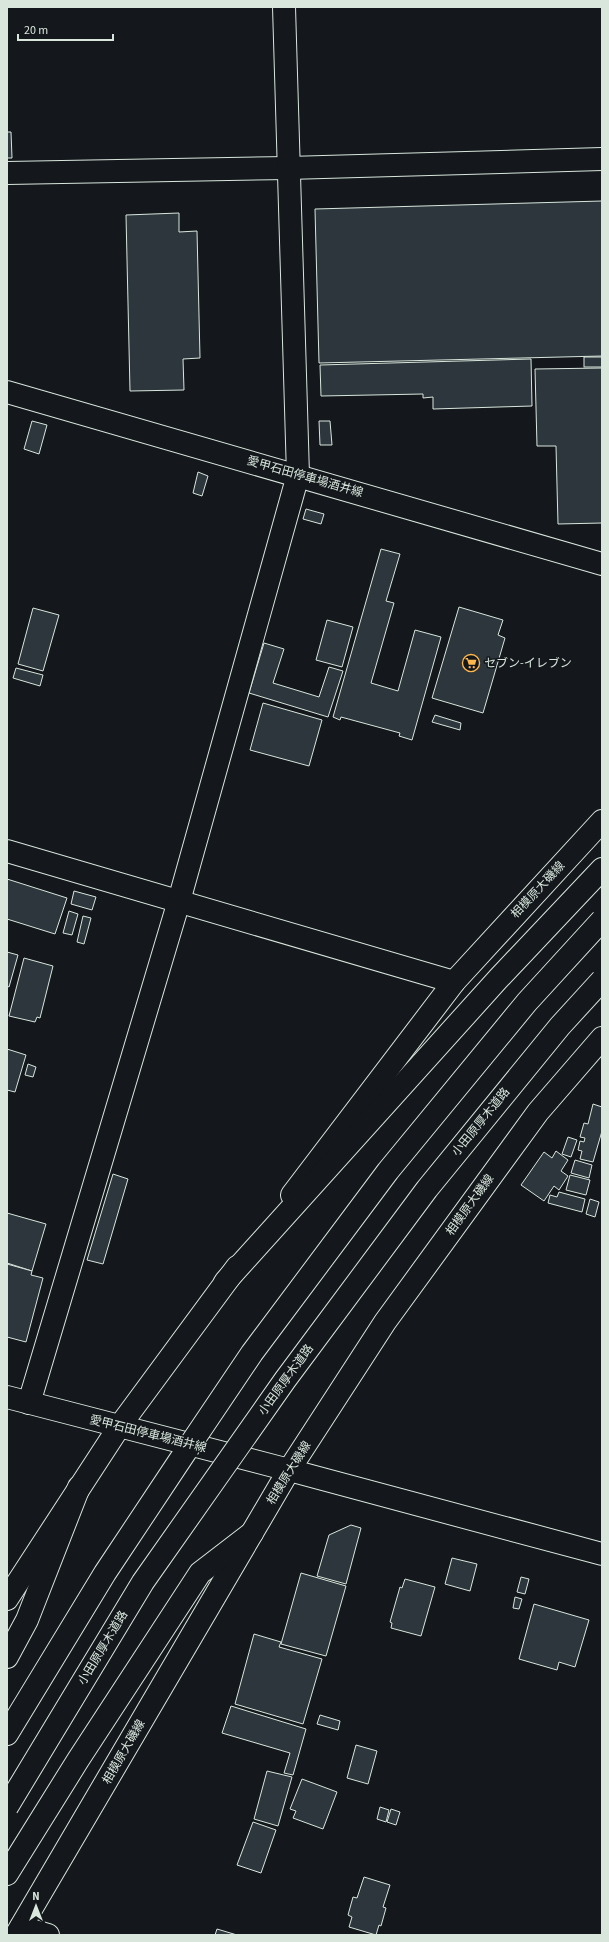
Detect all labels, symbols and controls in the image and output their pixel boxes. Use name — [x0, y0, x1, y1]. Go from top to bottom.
scale bar — [18, 16, 113, 42]
text: 20 m — [24, 22, 48, 39]
street label: 愛甲石田停車場酒井線 — [245, 452, 365, 502]
supermarket icon: セブン-イレブン — [461, 653, 481, 673]
place label: セブン-イレブン — [484, 655, 572, 672]
street label: 相模原大磯線 — [507, 858, 569, 922]
street label: 小田原厚木道路 — [448, 1084, 514, 1160]
street label: 相模原大磯線 — [442, 1171, 498, 1239]
street label: 小田原厚木道路 — [254, 1341, 318, 1419]
street label: 愛甲石田停車場酒井線 — [88, 1411, 208, 1457]
street label: 相模原大磯線 — [263, 1438, 315, 1508]
street label: 小田原厚木道路 — [74, 1608, 132, 1688]
street label: 相模原大磯線 — [99, 1717, 149, 1787]
north arrow — [16, 1886, 56, 1926]
text: N — [32, 1889, 40, 1904]

